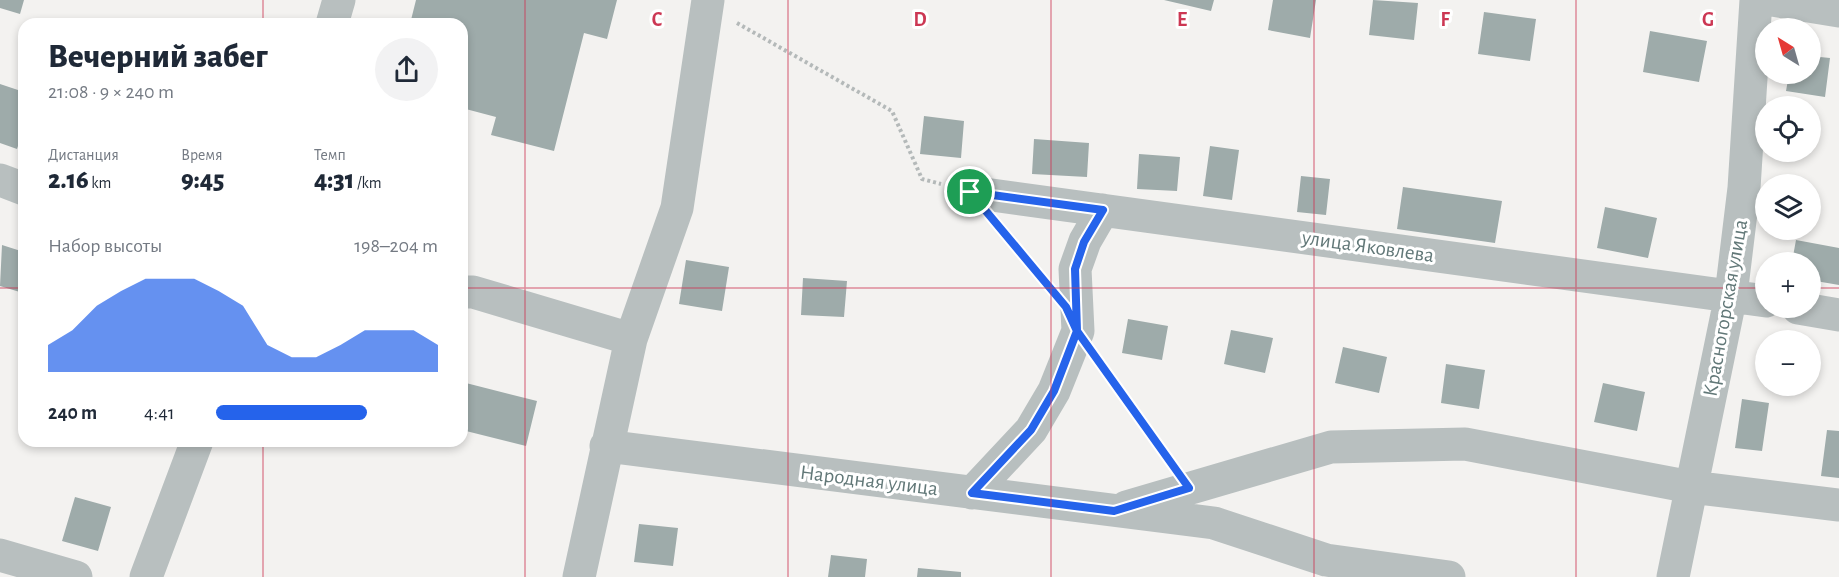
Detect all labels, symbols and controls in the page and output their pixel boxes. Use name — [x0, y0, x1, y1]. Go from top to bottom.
text: C — [652, 10, 663, 30]
text: D — [913, 10, 927, 30]
text: E — [1177, 10, 1187, 30]
text: F — [1440, 10, 1450, 30]
text: G — [1702, 10, 1714, 30]
north arrow — [1755, 18, 1821, 84]
map controls — [1755, 18, 1821, 396]
button: share — [375, 38, 438, 101]
text: Вечерний забег — [48, 41, 268, 74]
text: 21:08 · 9 × 240 m — [48, 82, 174, 102]
button: locate — [1755, 96, 1821, 162]
text: Дистанция — [48, 147, 119, 163]
text: Время — [181, 147, 223, 163]
text: Темп — [314, 147, 346, 163]
pin — [944, 166, 995, 217]
text: 2.16 — [48, 167, 89, 193]
text: 9:45 — [181, 167, 224, 193]
text: 4:31 — [314, 167, 354, 193]
button: layers — [1755, 174, 1821, 240]
text: km — [89, 175, 111, 191]
text: /km — [354, 175, 382, 191]
icon: arrive — [953, 175, 986, 208]
street label: Красногорская улица — [1700, 217, 1751, 398]
street label: улица Яковлева — [1300, 227, 1436, 266]
text: Набор высоты — [48, 236, 162, 256]
text: 198–204 m — [354, 236, 438, 256]
button: + — [1755, 252, 1821, 318]
button: − — [1755, 330, 1821, 396]
text: 240 m — [48, 403, 97, 423]
text: 4:41 — [144, 403, 175, 423]
street label: Народная улица — [799, 462, 940, 499]

